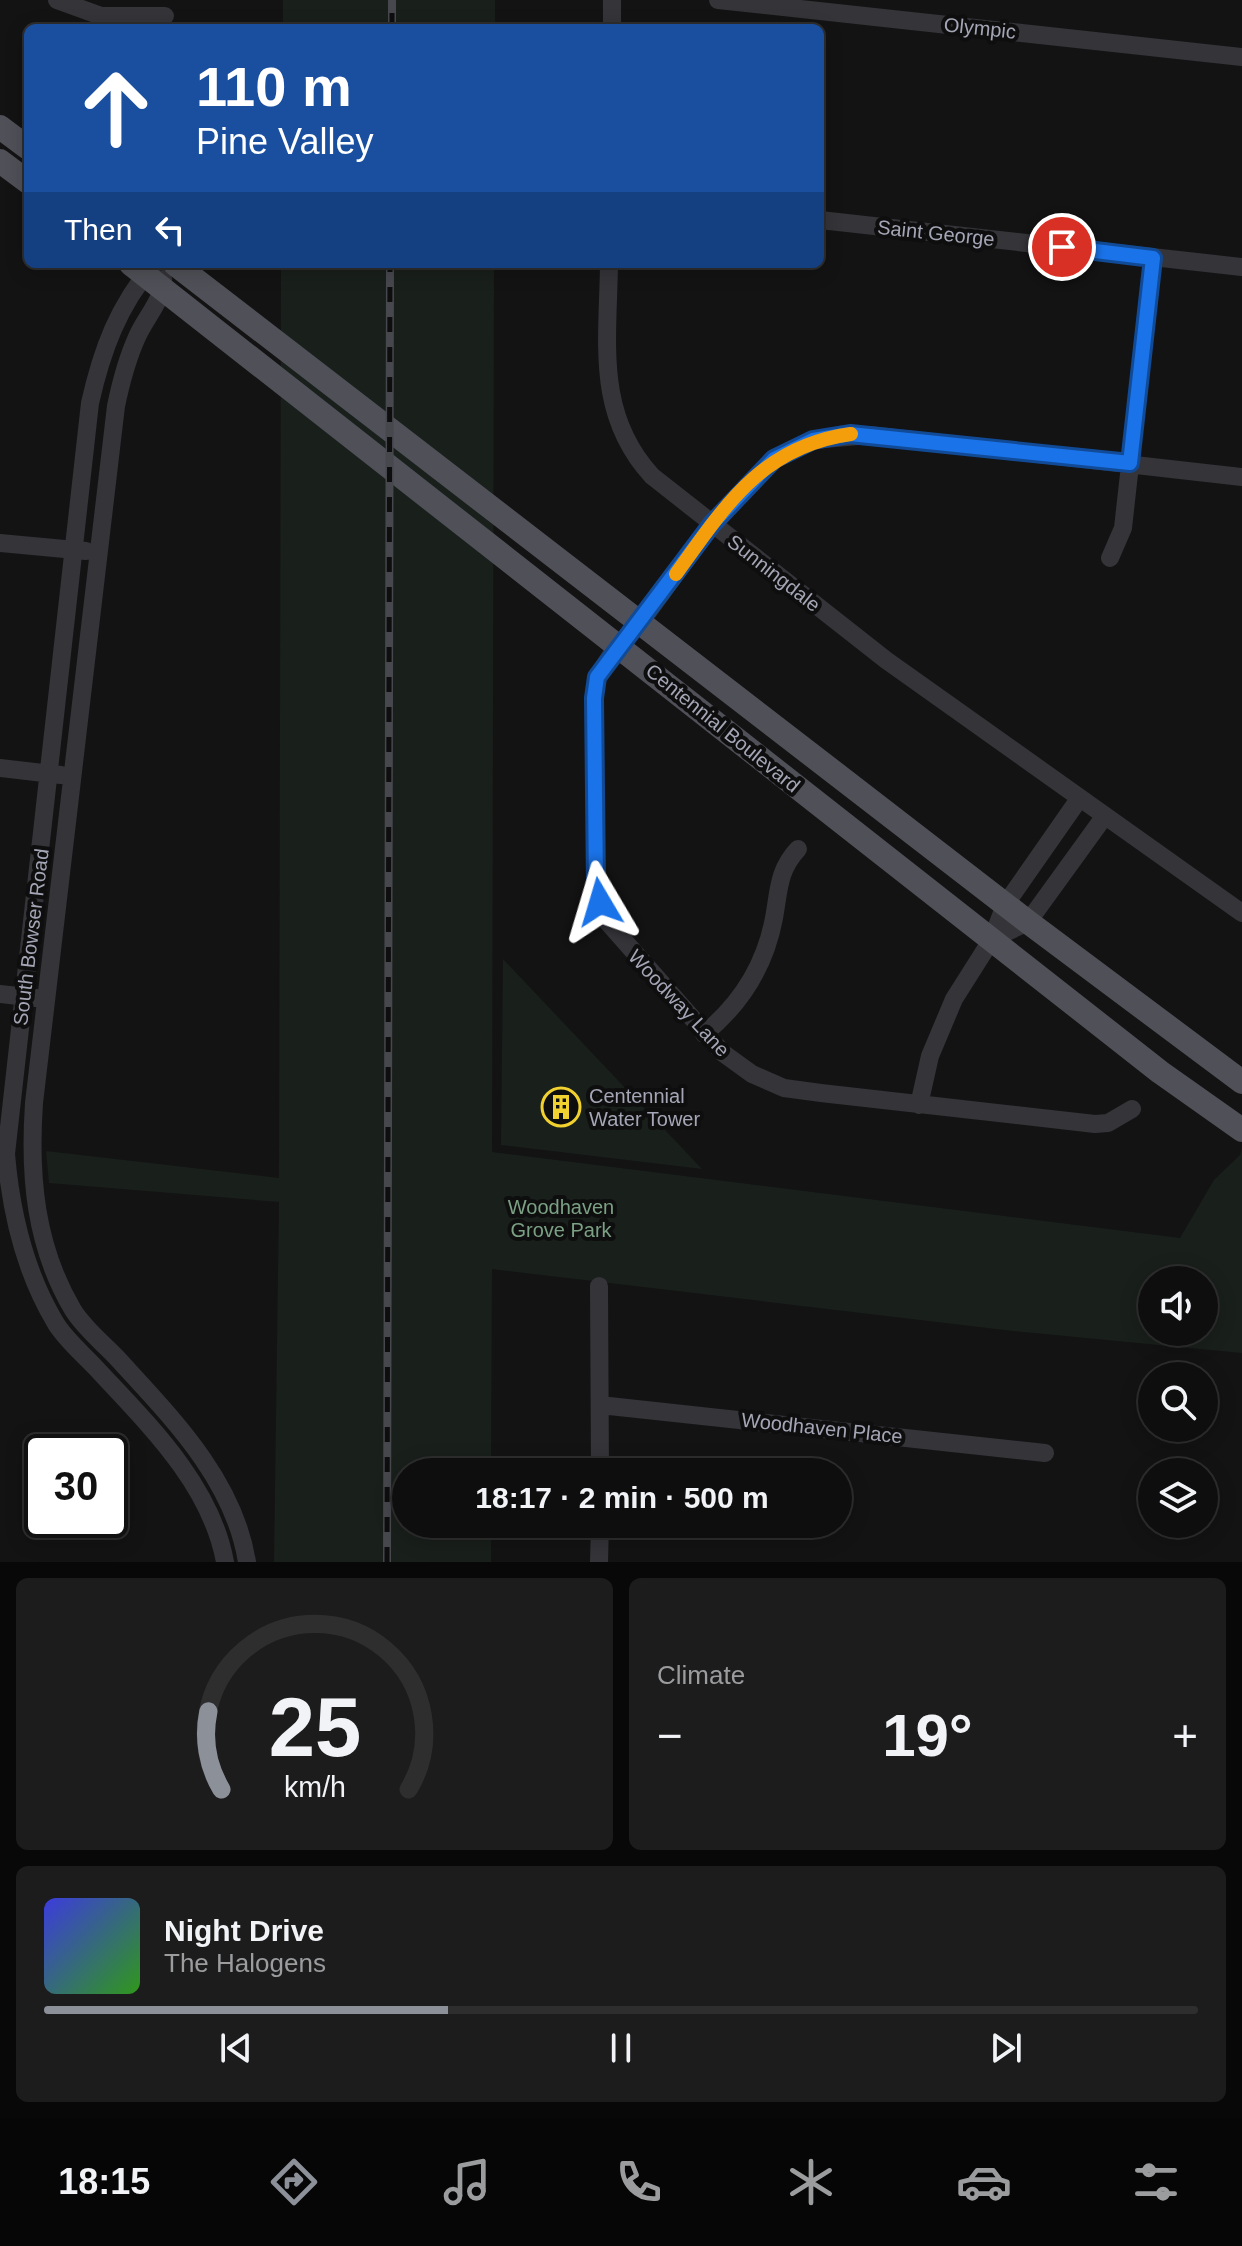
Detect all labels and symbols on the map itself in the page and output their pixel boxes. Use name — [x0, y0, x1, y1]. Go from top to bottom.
street label: Olympic — [943, 13, 1017, 43]
pin — [1028, 213, 1096, 281]
street label: Saint George — [876, 216, 996, 250]
street label: Sunningdale — [723, 530, 825, 616]
street label: Centennial Boulevard — [642, 659, 804, 797]
street label: South Bowser Road — [9, 847, 53, 1027]
position arrow — [558, 860, 642, 944]
street label: Woodway Lane — [624, 945, 734, 1061]
place label: Centennial Water Tower — [589, 1085, 700, 1130]
building icon: Centennial Water Tower — [540, 1086, 582, 1128]
park label: Woodhaven Grove Park — [508, 1196, 614, 1241]
street label: Woodhaven Place — [740, 1409, 904, 1447]
speed limit sign: 30 — [24, 1434, 128, 1538]

